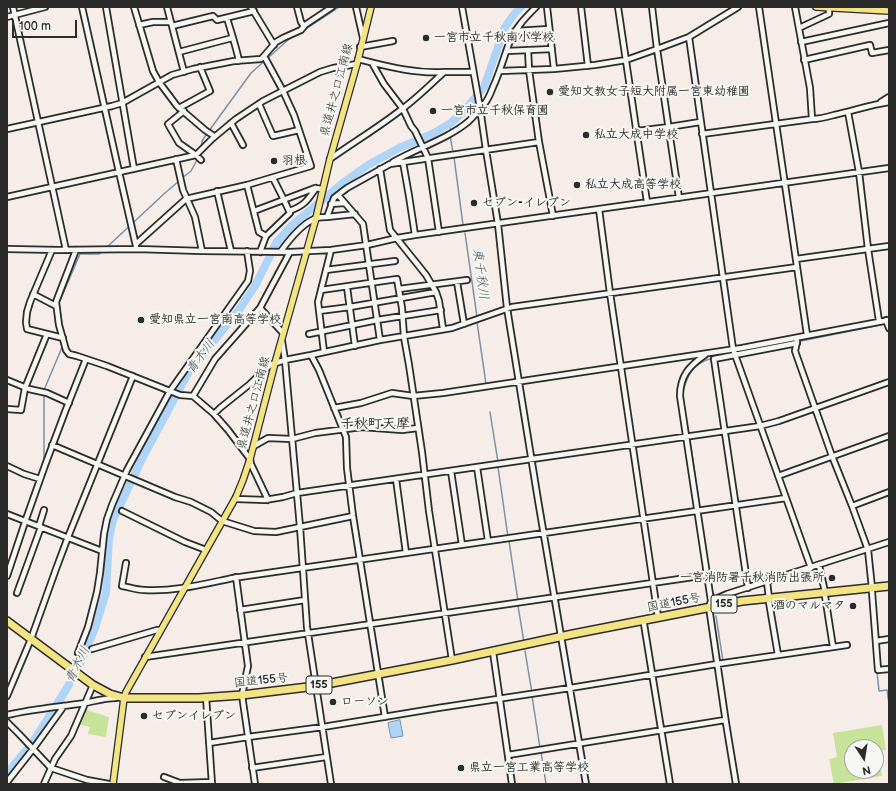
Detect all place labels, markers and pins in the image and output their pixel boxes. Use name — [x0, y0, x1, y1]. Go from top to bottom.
place label: 一宮市立千秋南小学校 — [434, 31, 554, 45]
marker: 一宮市立千秋南小学校 — [421, 33, 431, 43]
place label: 愛知文教女子短大附属一宮東幼稚園 — [558, 85, 750, 99]
marker: 愛知文教女子短大附属一宮東幼稚園 — [545, 87, 555, 97]
place label: 一宮市立千秋保育園 — [441, 104, 549, 118]
marker: 一宮市立千秋保育園 — [428, 106, 438, 116]
place label: 私立大成中学校 — [594, 128, 678, 142]
marker: 私立大成中学校 — [581, 130, 591, 140]
place label: 羽根 — [282, 154, 306, 168]
marker: 羽根 — [269, 156, 279, 166]
place label: 私立大成高等学校 — [585, 178, 681, 192]
marker: 私立大成高等学校 — [572, 180, 582, 190]
place label: セブン-イレブン — [482, 196, 571, 210]
marker: セブン-イレブン — [469, 198, 479, 208]
place label: 愛知県立一宮南高等学校 — [149, 313, 281, 327]
marker: 愛知県立一宮南高等学校 — [136, 315, 146, 325]
place label: 一宮消防署千秋消防出張所 — [680, 571, 824, 585]
marker: 一宮消防署千秋消防出張所 — [827, 573, 837, 583]
place label: 酒のマルマタ — [773, 599, 845, 613]
marker: 酒のマルマタ — [848, 601, 858, 611]
place label: ローソン — [341, 695, 389, 709]
marker: ローソン — [328, 697, 338, 707]
place label: セブンイレブン — [152, 709, 236, 723]
marker: セブンイレブン — [139, 711, 149, 721]
place label: 県立一宮工業高等学校 — [469, 761, 589, 775]
marker: 県立一宮工業高等学校 — [456, 763, 466, 773]

